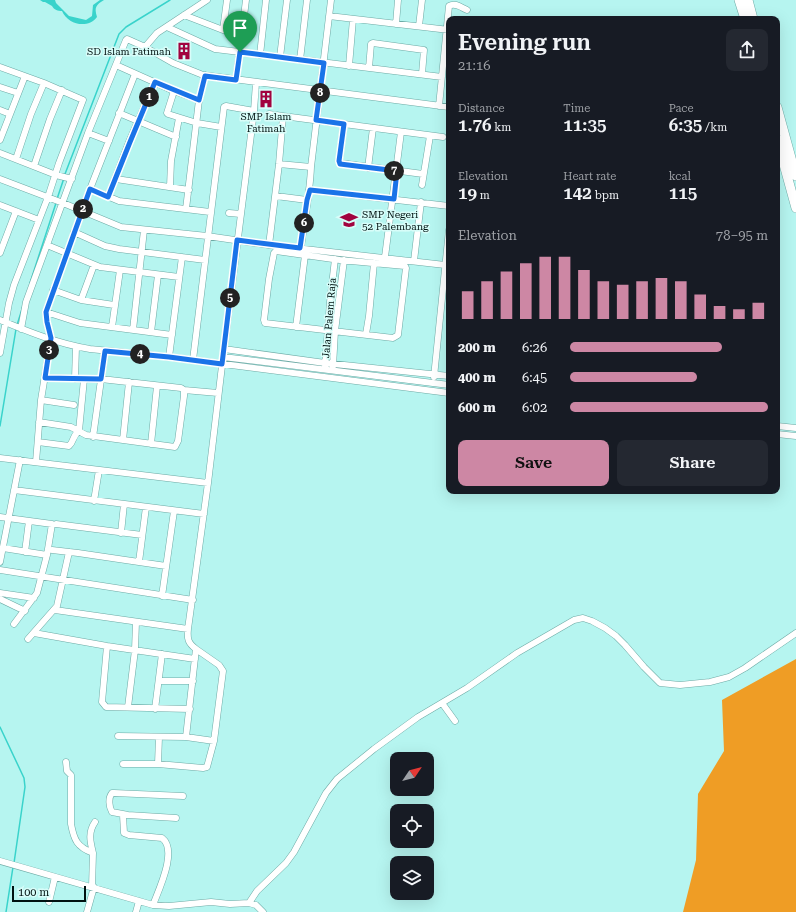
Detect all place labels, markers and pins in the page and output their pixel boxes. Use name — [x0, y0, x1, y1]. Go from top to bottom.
pin — [223, 11, 257, 52]
building icon: SD Islam Fatimah — [174, 41, 194, 61]
place label: SD Islam Fatimah — [87, 46, 172, 57]
pin: 8 — [310, 83, 330, 103]
pin: 1 — [139, 87, 159, 107]
building icon: SMP Islam Fatimah — [256, 89, 276, 109]
place label: SMP Islam Fatimah — [241, 111, 291, 134]
pin: 7 — [384, 161, 404, 181]
pin: 2 — [73, 199, 93, 219]
place label: SMP Negeri 52 Palembang — [362, 209, 429, 232]
school or university icon: SMP Negeri 52 Palembang — [339, 210, 359, 230]
pin: 6 — [294, 213, 314, 233]
pin: 5 — [220, 288, 240, 308]
pin: 3 — [39, 340, 59, 360]
pin: 4 — [130, 344, 150, 364]

